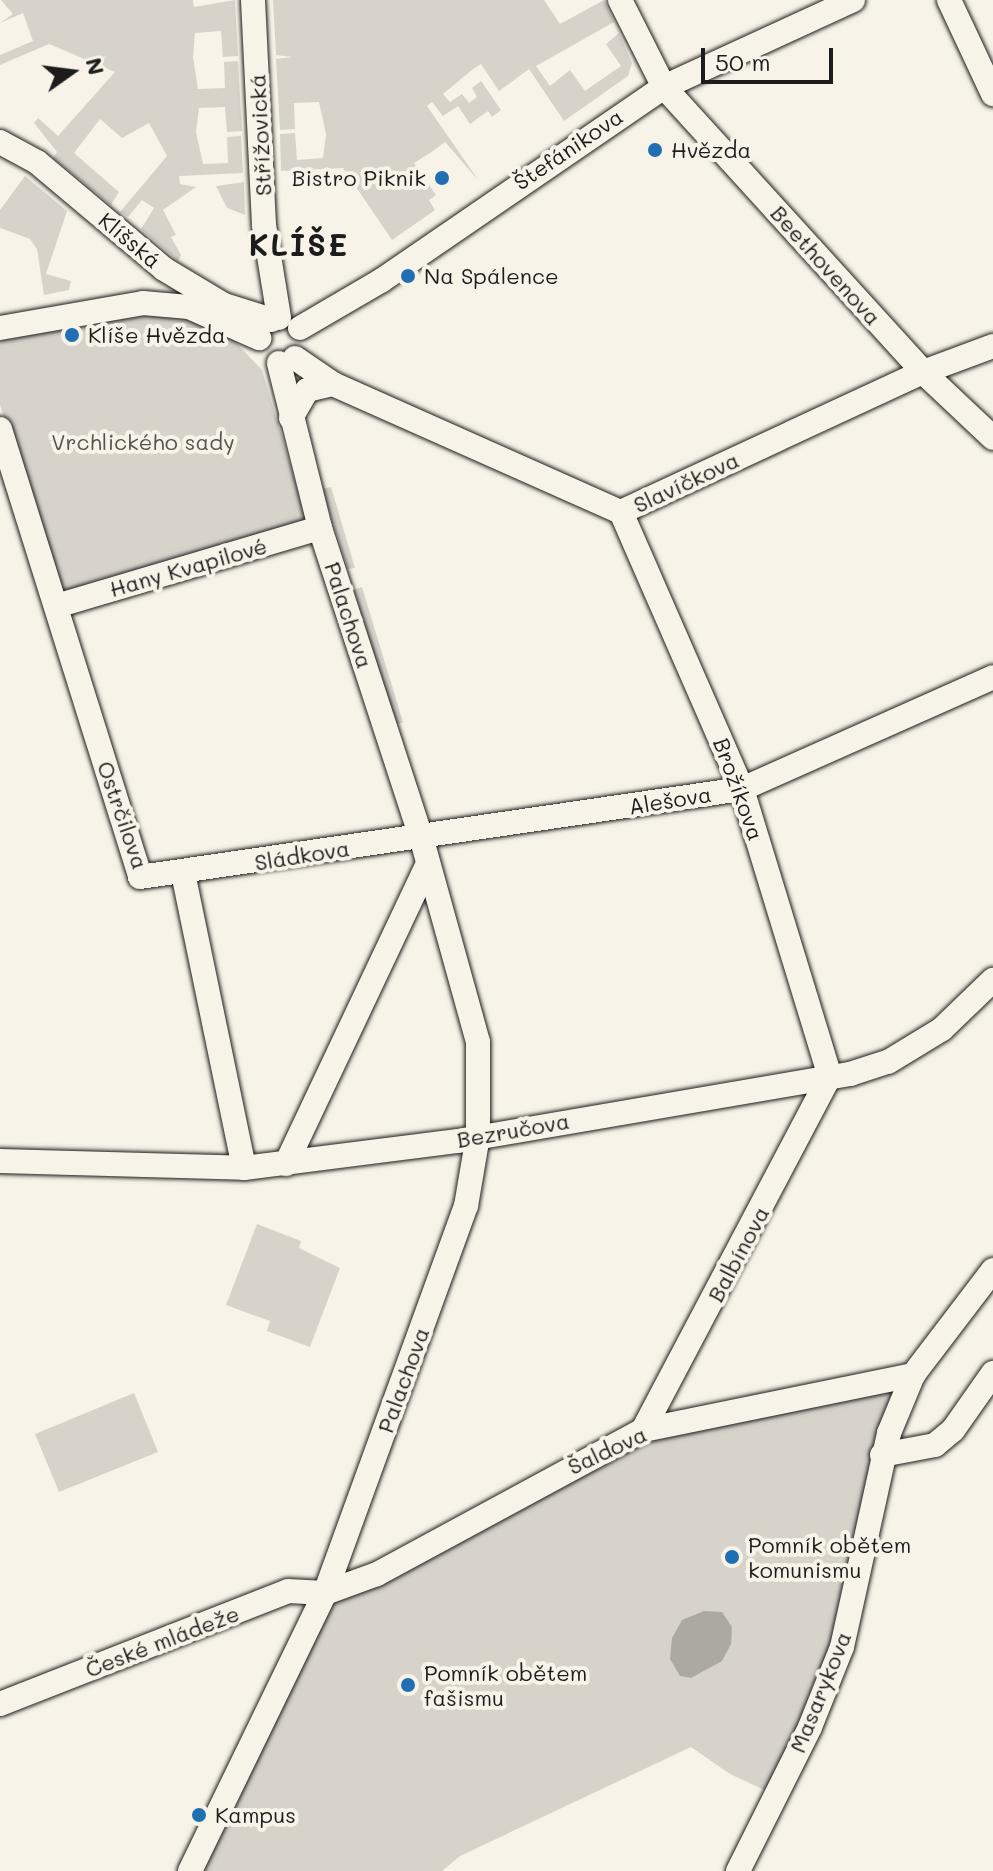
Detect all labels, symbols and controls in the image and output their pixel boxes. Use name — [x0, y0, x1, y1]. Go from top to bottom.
north arrow — [32, 32, 112, 112]
scale bar — [705, 32, 837, 82]
text: 50 m — [715, 46, 771, 77]
text: N — [80, 54, 112, 78]
street label: Střížovická — [244, 73, 276, 197]
street label: Štefánikova — [508, 103, 628, 195]
place label: Hvězda — [671, 137, 751, 163]
marker: Hvězda — [646, 141, 664, 159]
place label: Bistro Piknik — [292, 165, 426, 191]
marker: Bistro Piknik — [433, 169, 451, 187]
street label: Beethovenova — [765, 200, 887, 330]
street label: Klíšská — [94, 207, 166, 273]
district label: KLÍŠE — [249, 226, 349, 262]
place label: Na Spálence — [424, 263, 559, 289]
marker: Na Spálence — [399, 267, 417, 285]
place label: Klíše Hvězda — [88, 322, 226, 348]
marker: Klíše Hvězda — [63, 326, 81, 344]
park label: Vrchlického sady — [51, 429, 235, 455]
street label: Slavíčkova — [629, 446, 743, 518]
street label: Hany Kvapilové — [106, 532, 270, 602]
street label: Palachova — [319, 559, 379, 671]
street label: Brožíkova — [708, 734, 770, 844]
street label: Ostrčilova — [92, 758, 154, 872]
street label: Alešova — [627, 780, 713, 820]
street label: Sládkova — [253, 834, 351, 876]
street label: Bezručova — [455, 1107, 571, 1153]
street label: Balbínova — [702, 1202, 774, 1306]
street label: Palachova — [372, 1324, 434, 1436]
street label: Šaldova — [563, 1420, 651, 1480]
place label: Pomník obětem komunismu — [748, 1531, 911, 1582]
marker: Pomník obětem komunismu — [723, 1548, 741, 1566]
street label: České mládeže — [81, 1600, 243, 1682]
street label: Masarykova — [784, 1628, 856, 1756]
place label: Pomník obětem fašismu — [424, 1659, 587, 1710]
marker: Pomník obětem fašismu — [399, 1676, 417, 1694]
place label: Kampus — [215, 1802, 296, 1828]
marker: Kampus — [190, 1806, 208, 1824]

